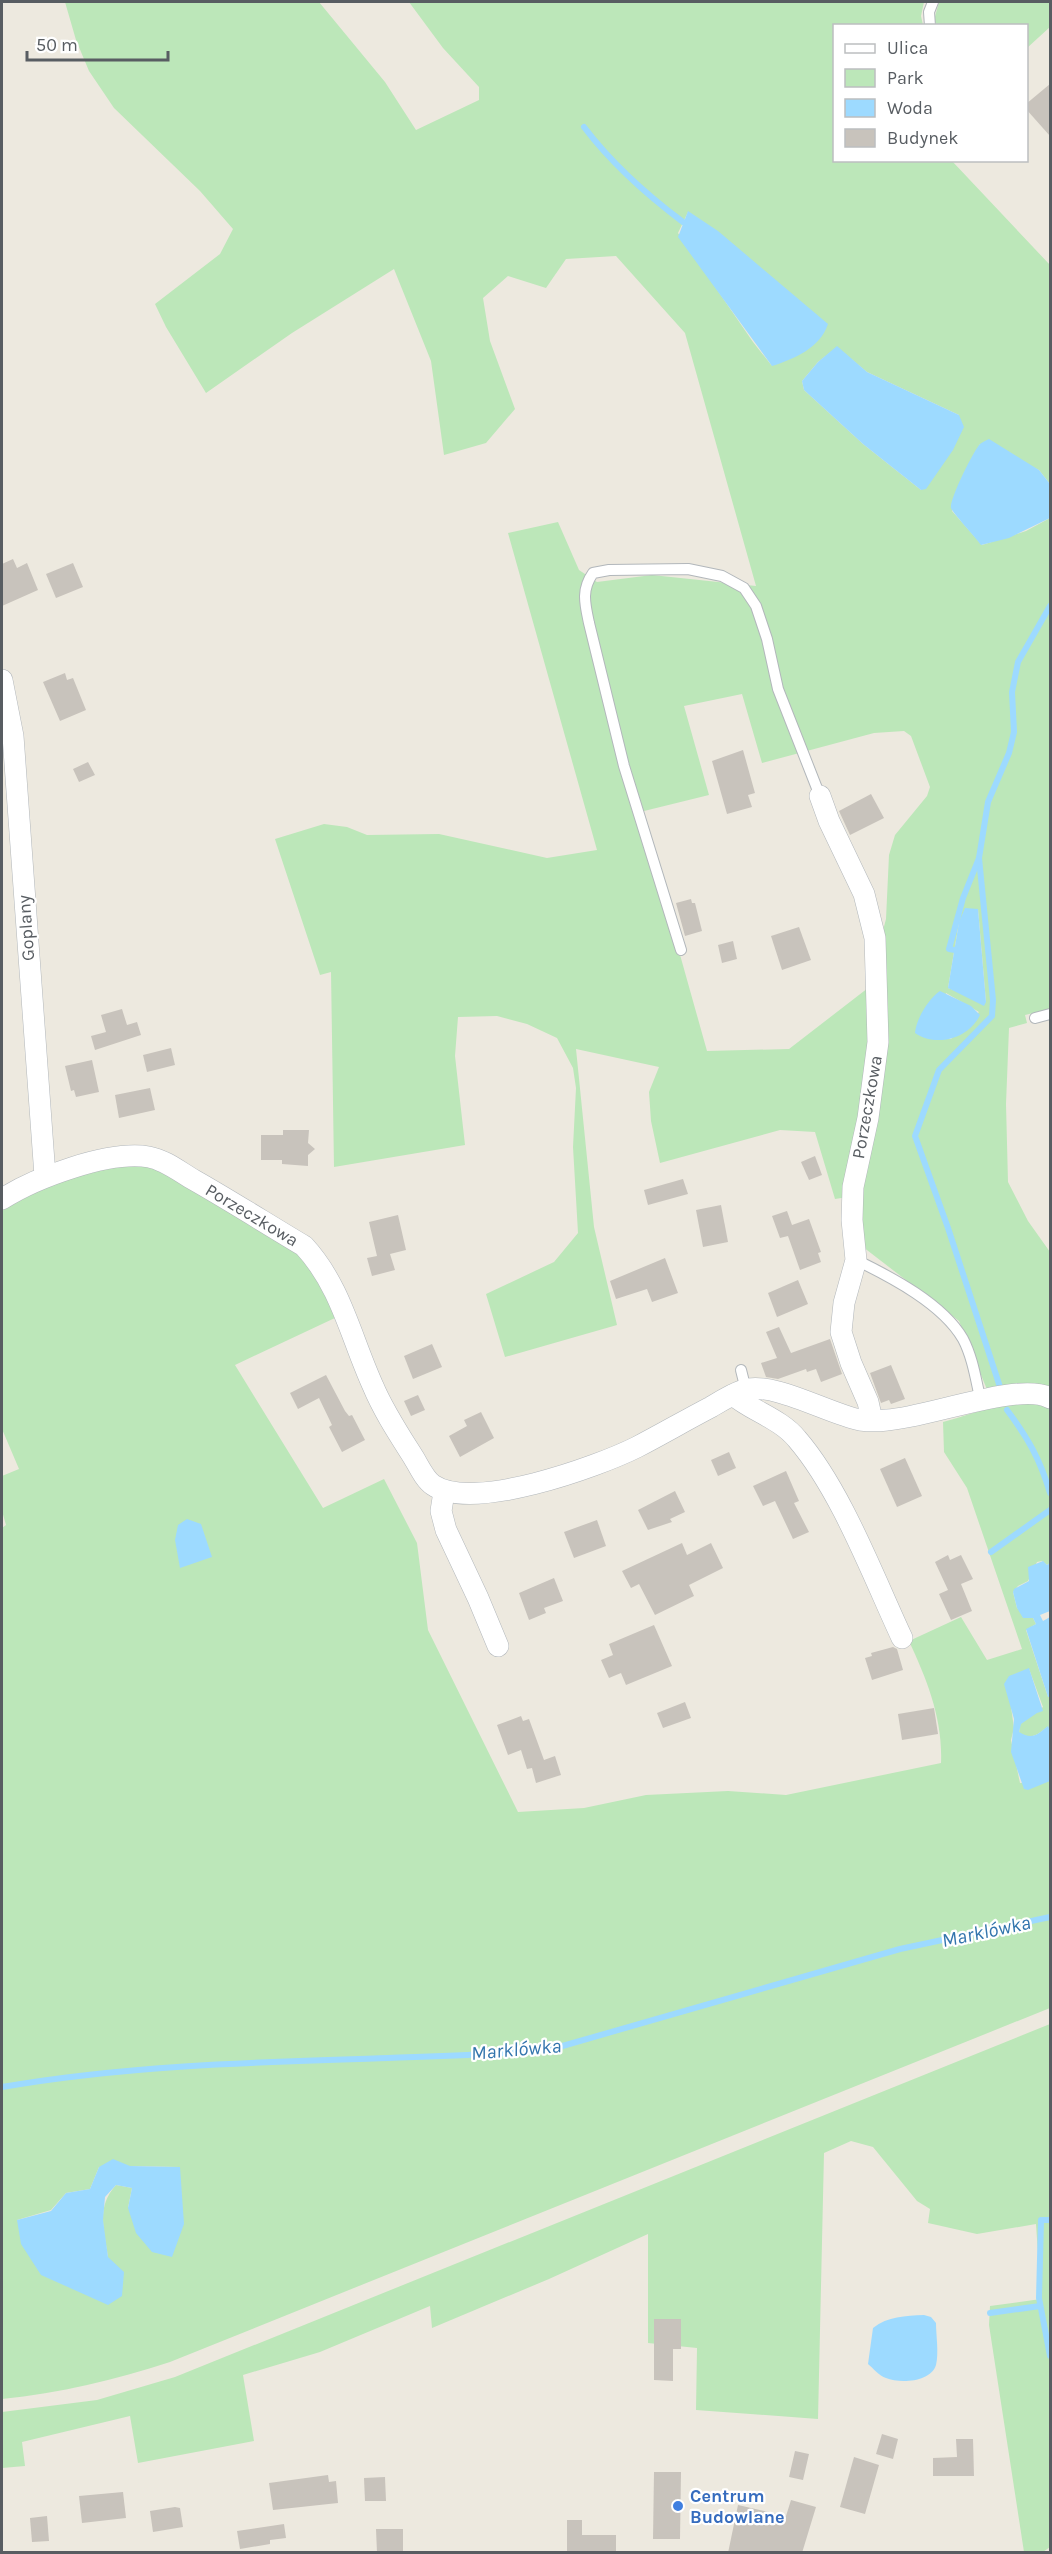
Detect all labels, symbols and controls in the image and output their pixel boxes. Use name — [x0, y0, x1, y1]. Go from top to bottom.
scale bar — [27, 24, 168, 62]
legend — [833, 24, 1028, 162]
text: 50 m — [36, 34, 78, 56]
text: Ulica — [887, 37, 928, 59]
text: Park — [887, 67, 924, 89]
text: Woda — [887, 97, 933, 119]
text: Budynek — [887, 127, 958, 149]
street label: Goplany — [13, 894, 39, 962]
street label: Porzeczkowa — [847, 1053, 887, 1161]
street label: Porzeczkowa — [201, 1179, 303, 1251]
water label: Marklówka — [939, 1911, 1033, 1952]
water label: Marklówka — [470, 2034, 562, 2065]
place label: Centrum Budowlane — [690, 2485, 785, 2528]
marker: Centrum Budowlane — [671, 2499, 685, 2513]

